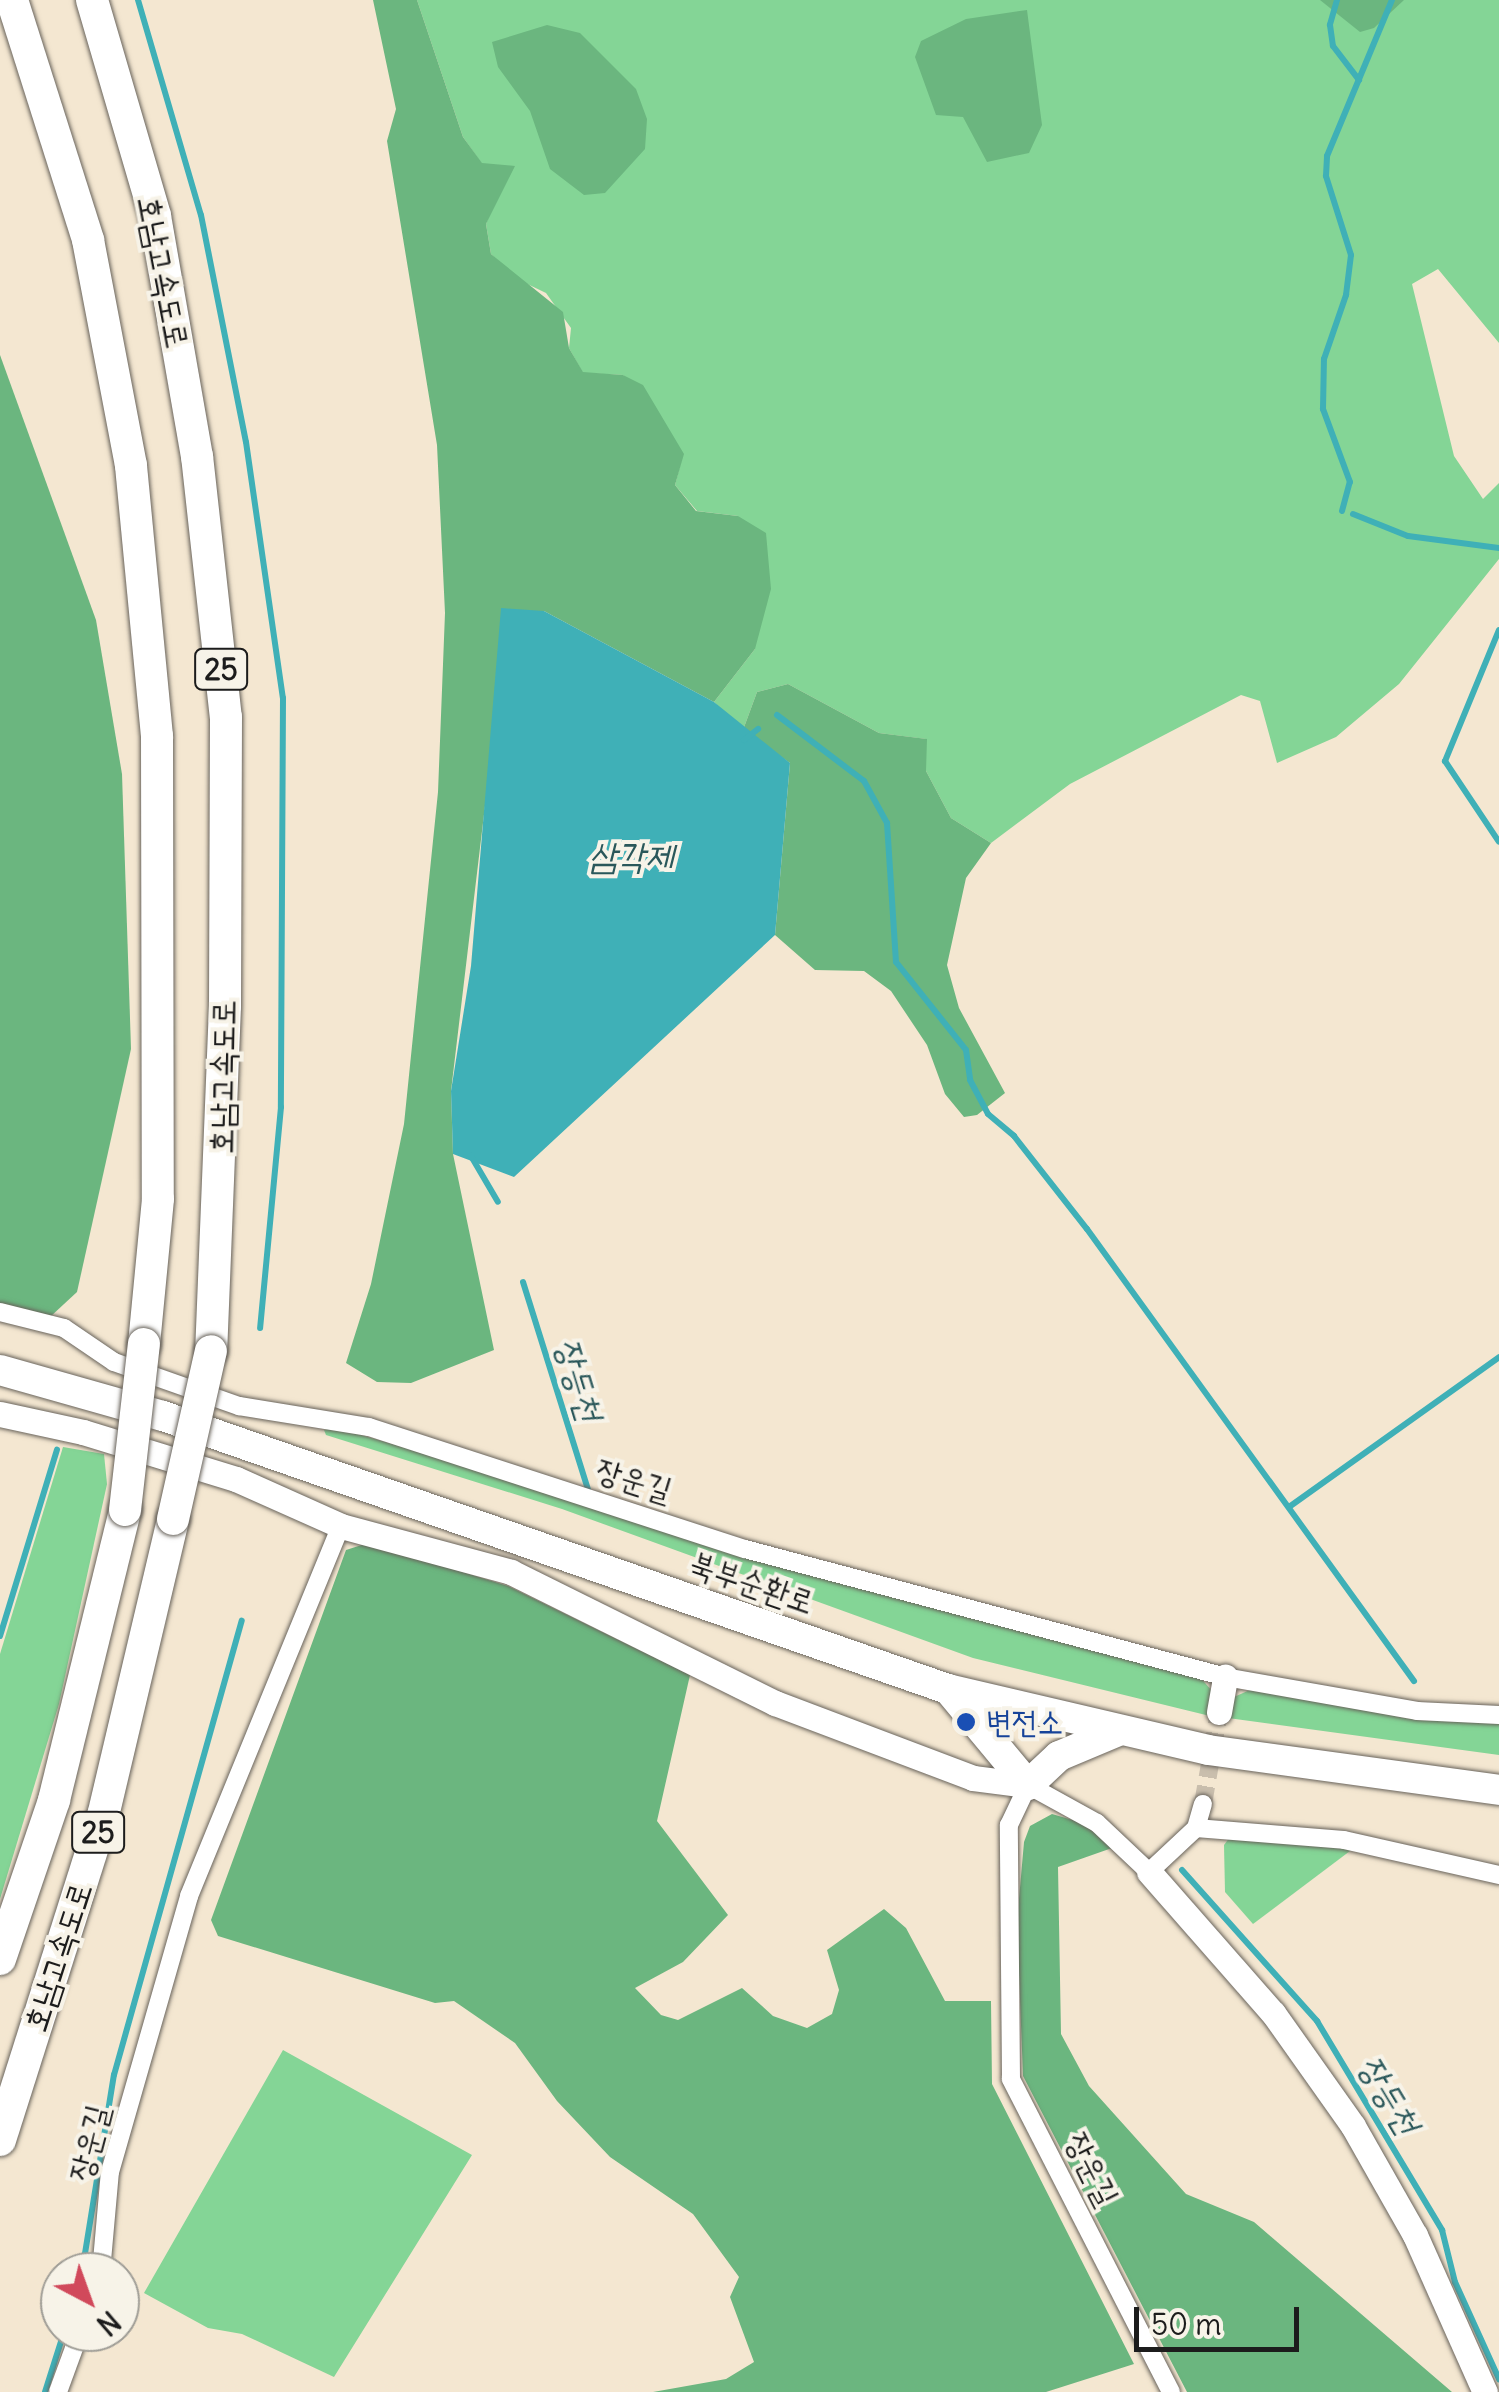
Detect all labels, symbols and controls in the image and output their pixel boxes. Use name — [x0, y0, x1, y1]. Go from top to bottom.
street label: 호남고속도로 — [129, 193, 197, 351]
road number: 25 — [194, 644, 248, 694]
water label: 삼각제 — [589, 834, 673, 876]
street label: 호남고속도로 — [202, 999, 244, 1155]
water label: 장등천 — [548, 1332, 612, 1426]
street label: 장운길 — [591, 1450, 677, 1510]
street label: 북부순환로 — [685, 1544, 819, 1622]
place label: 변전소 — [986, 1703, 1063, 1741]
marker: 변전소 — [955, 1711, 977, 1733]
road number: 25 — [70, 1807, 126, 1857]
street label: 호남고속도로 — [16, 1878, 100, 2036]
water label: 장등천 — [1350, 2047, 1430, 2141]
street label: 장운길 — [61, 2101, 117, 2185]
street label: 장운길 — [1057, 2126, 1127, 2212]
north arrow — [40, 2252, 140, 2352]
scale bar — [1139, 2287, 1304, 2349]
text: N — [89, 2303, 127, 2343]
text: 50 m — [1151, 2305, 1221, 2343]

